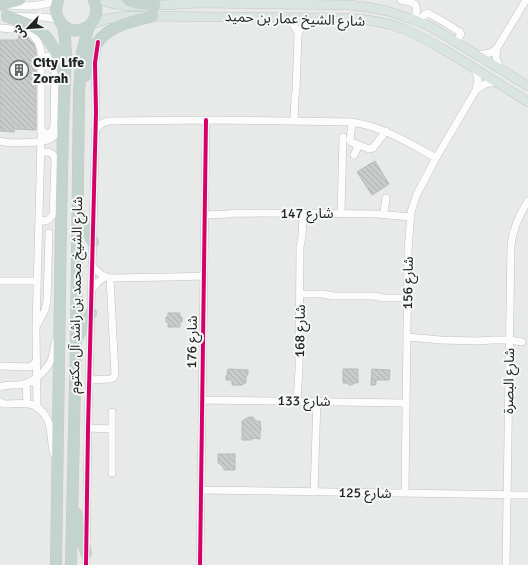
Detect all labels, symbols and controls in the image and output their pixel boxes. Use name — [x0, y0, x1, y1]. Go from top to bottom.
north arrow — [8, 8, 48, 48]
street label: شارع الشيخ عمار بن حميد — [225, 8, 365, 32]
text: ش — [10, 22, 28, 42]
place label: City Life Zorah — [33, 54, 84, 87]
building icon: City Life Zorah — [8, 59, 30, 81]
street label: شارع الشيخ محمد بن راشد آل مكتوم — [66, 196, 88, 394]
street label: شارع 147 — [280, 205, 334, 224]
street label: شارع 156 — [399, 256, 419, 310]
street label: شارع 168 — [291, 304, 311, 358]
street label: شارع 176 — [183, 315, 203, 369]
street label: شارع البصرة — [500, 348, 520, 414]
street label: شارع 133 — [277, 392, 331, 412]
street label: شارع 125 — [338, 484, 392, 504]

